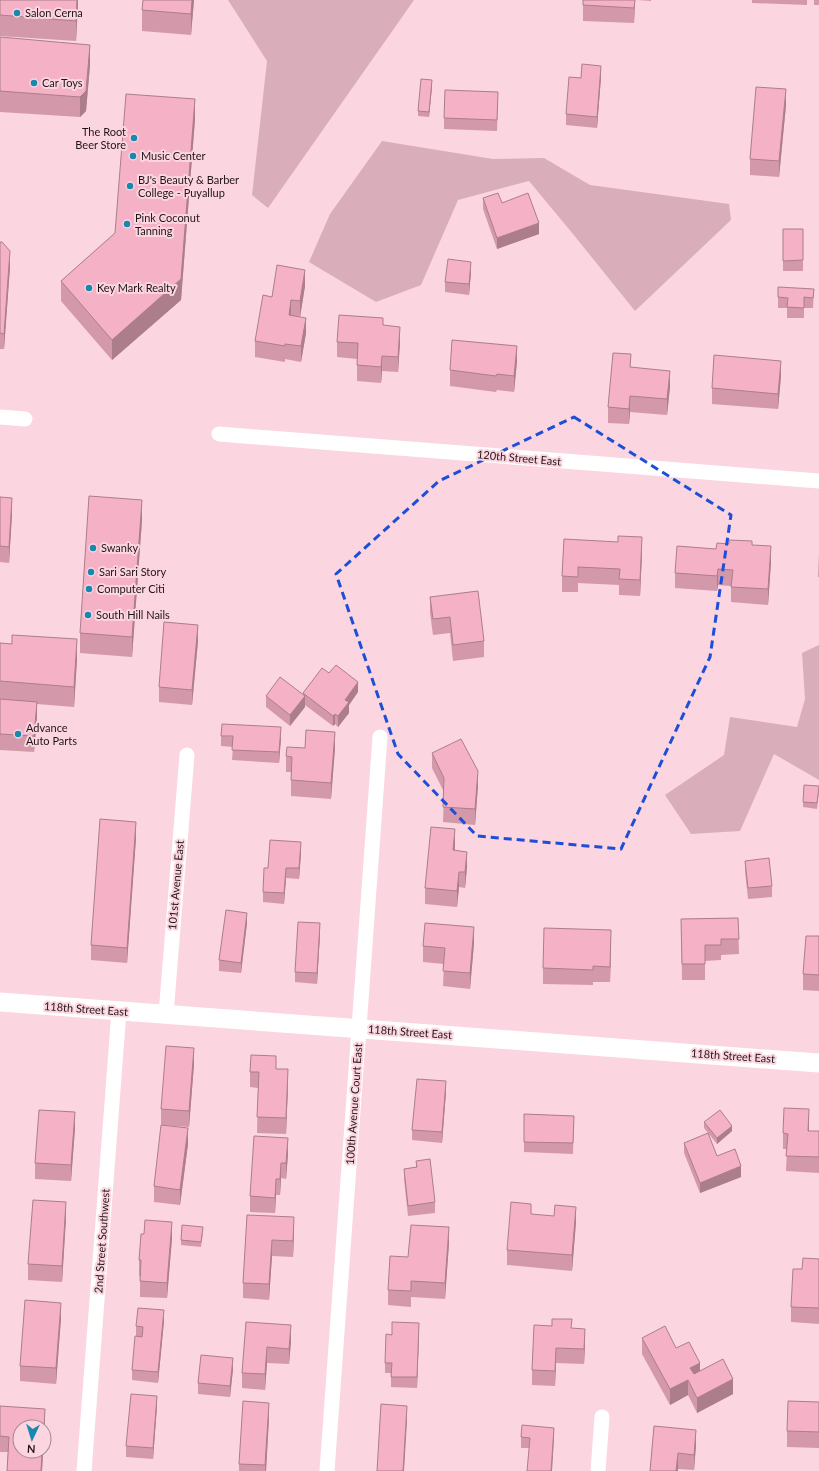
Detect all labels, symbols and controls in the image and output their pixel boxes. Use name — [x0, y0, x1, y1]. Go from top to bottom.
place label: Salon Cerna — [25, 6, 83, 19]
marker: Salon Cerna — [12, 8, 22, 18]
place label: Car Toys — [42, 76, 83, 89]
marker: Car Toys — [29, 78, 39, 88]
place label: The Root Beer Store — [75, 125, 126, 151]
marker: The Root Beer Store — [129, 133, 139, 143]
place label: Music Center — [141, 149, 206, 162]
marker: Music Center — [128, 151, 138, 161]
place label: BJ's Beauty & Barber College - Puyallup — [138, 173, 239, 199]
marker: BJ's Beauty & Barber College - Puyallup — [125, 181, 135, 191]
place label: Pink Coconut Tanning — [135, 211, 200, 237]
marker: Pink Coconut Tanning — [122, 219, 132, 229]
place label: Key Mark Realty — [97, 281, 176, 294]
marker: Key Mark Realty — [84, 283, 94, 293]
street label: 120th Street East — [476, 447, 562, 468]
place label: Swanky — [101, 541, 139, 554]
marker: Swanky — [88, 543, 98, 553]
place label: Sari Sari Story — [99, 565, 167, 578]
marker: Sari Sari Story — [86, 567, 96, 577]
place label: Computer Citi — [97, 582, 165, 595]
marker: Computer Citi — [84, 584, 94, 594]
place label: South Hill Nails — [96, 608, 170, 621]
marker: South Hill Nails — [83, 610, 93, 620]
place label: Advance Auto Parts — [26, 721, 77, 747]
marker: Advance Auto Parts — [13, 729, 23, 739]
street label: 101st Avenue East — [165, 840, 186, 930]
street label: 118th Street East — [44, 999, 129, 1018]
street label: 118th Street East — [368, 1022, 453, 1041]
street label: 100th Avenue Court East — [343, 1043, 364, 1165]
street label: 118th Street East — [691, 1046, 776, 1065]
street label: 2nd Street Southwest — [91, 1188, 112, 1294]
north arrow — [12, 1419, 52, 1459]
text: N — [27, 1443, 36, 1456]

